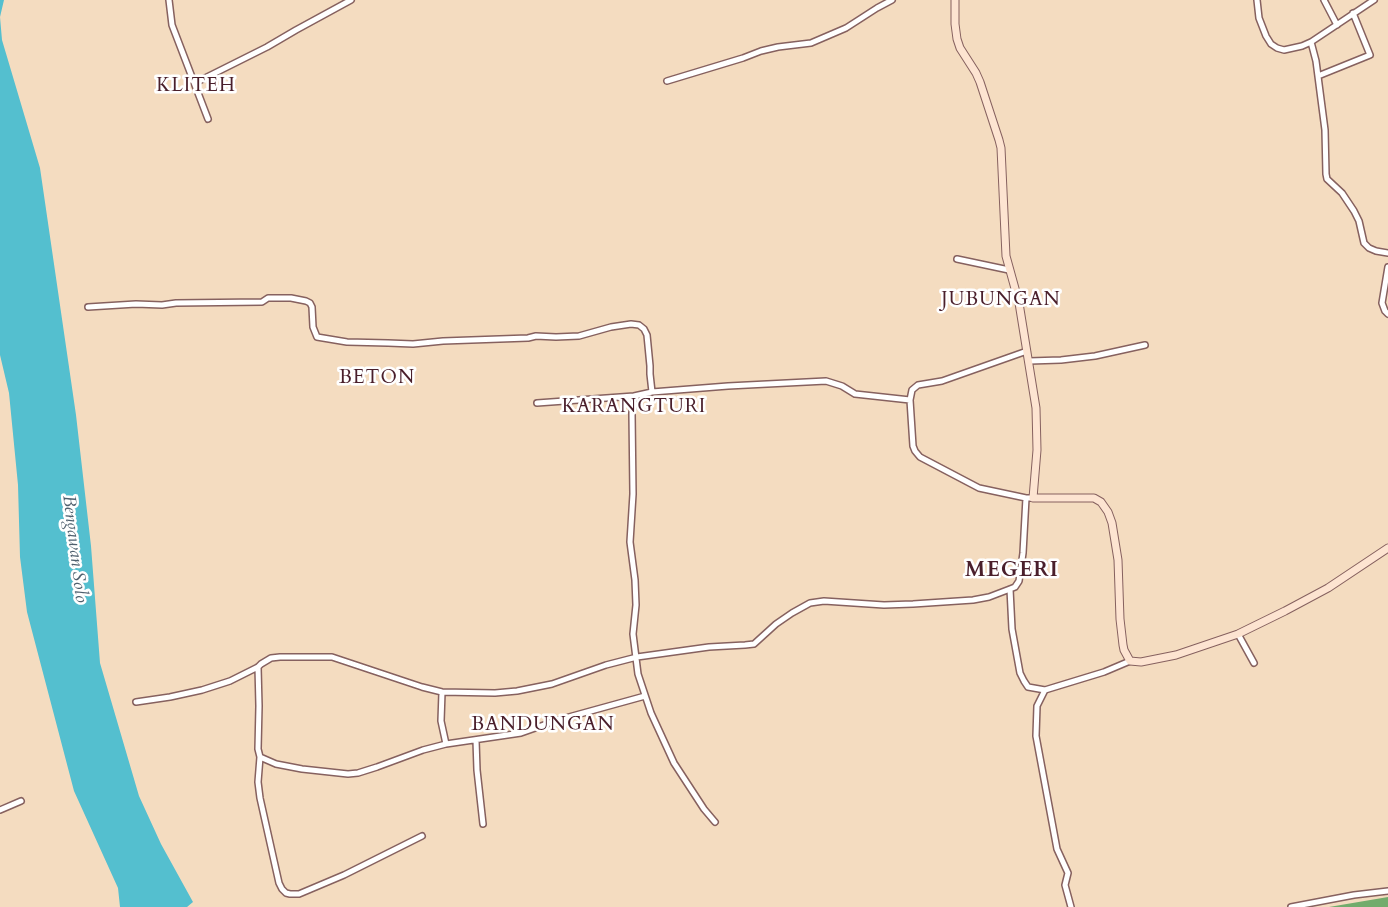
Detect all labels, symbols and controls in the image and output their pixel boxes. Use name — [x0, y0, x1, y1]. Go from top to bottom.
district label: KLITEH — [155, 76, 237, 98]
district label: JUBUNGAN — [940, 290, 1062, 312]
district label: BETON — [338, 368, 416, 390]
district label: KARANGTURI — [560, 397, 708, 419]
water label: Bengawan Solo — [57, 494, 91, 604]
district label: MEGERI — [964, 558, 1060, 584]
district label: BANDUNGAN — [470, 715, 616, 737]

